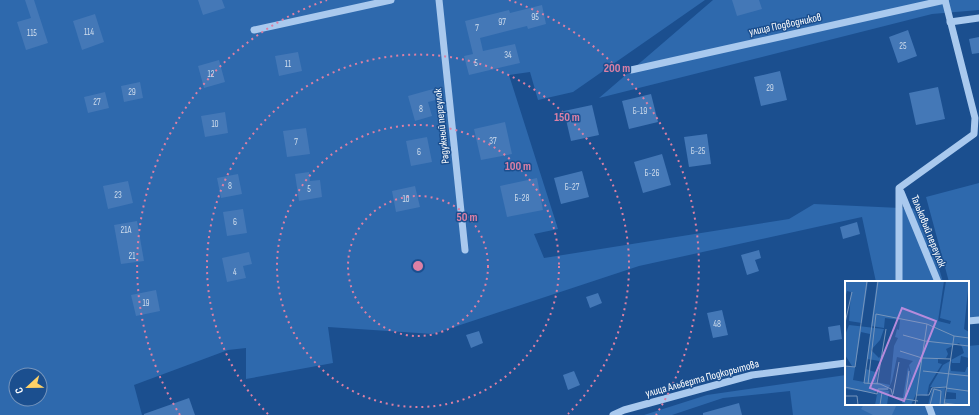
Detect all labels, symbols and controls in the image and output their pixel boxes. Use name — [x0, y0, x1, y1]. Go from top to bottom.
street label: улица Подводников — [748, 10, 823, 39]
house number: 95 — [531, 12, 539, 23]
house number: 97 — [498, 17, 506, 28]
house number: 7 — [475, 23, 479, 34]
house number: 114 — [84, 27, 94, 38]
house number: 115 — [27, 28, 37, 39]
house number: 25 — [899, 41, 907, 52]
house number: 34 — [504, 50, 512, 61]
house number: 5 — [474, 58, 478, 69]
house number: 11 — [285, 59, 292, 70]
text: 200 m — [604, 61, 630, 76]
house number: 12 — [208, 69, 215, 80]
house number: 29 — [766, 83, 774, 94]
house number: 29 — [128, 87, 136, 98]
street label: Радужный переулок — [431, 87, 452, 164]
house number: 27 — [93, 97, 101, 108]
house number: 8 — [419, 104, 423, 115]
house number: Б-19 — [633, 106, 647, 117]
text: 150 m — [554, 110, 580, 125]
house number: 10 — [211, 119, 219, 130]
house number: 37 — [489, 136, 497, 147]
house number: 7 — [294, 137, 298, 148]
house number: Б-25 — [691, 146, 706, 157]
house number: 6 — [417, 147, 421, 158]
text: 100 m — [505, 159, 531, 174]
house number: Б-26 — [645, 168, 660, 179]
house number: 8 — [228, 181, 232, 192]
house number: Б-27 — [565, 182, 580, 193]
house number: 5 — [307, 184, 311, 195]
house number: 23 — [114, 190, 122, 201]
house number: Б-28 — [515, 193, 530, 204]
street label: Тальковый переулок — [908, 193, 949, 270]
house number: 10 — [402, 194, 410, 205]
text: 50 m — [457, 210, 477, 225]
house number: 6 — [233, 217, 237, 228]
house number: 21А — [121, 225, 132, 236]
house number: 21 — [129, 251, 136, 262]
centre of rings — [411, 259, 425, 273]
house number: 4 — [233, 267, 237, 278]
inset map — [845, 281, 969, 405]
house number: 19 — [142, 298, 150, 309]
house number: 48 — [713, 319, 721, 330]
street label: улица Альберта Подкорытова — [644, 357, 760, 400]
north arrow — [8, 367, 48, 407]
text: С — [12, 385, 26, 396]

